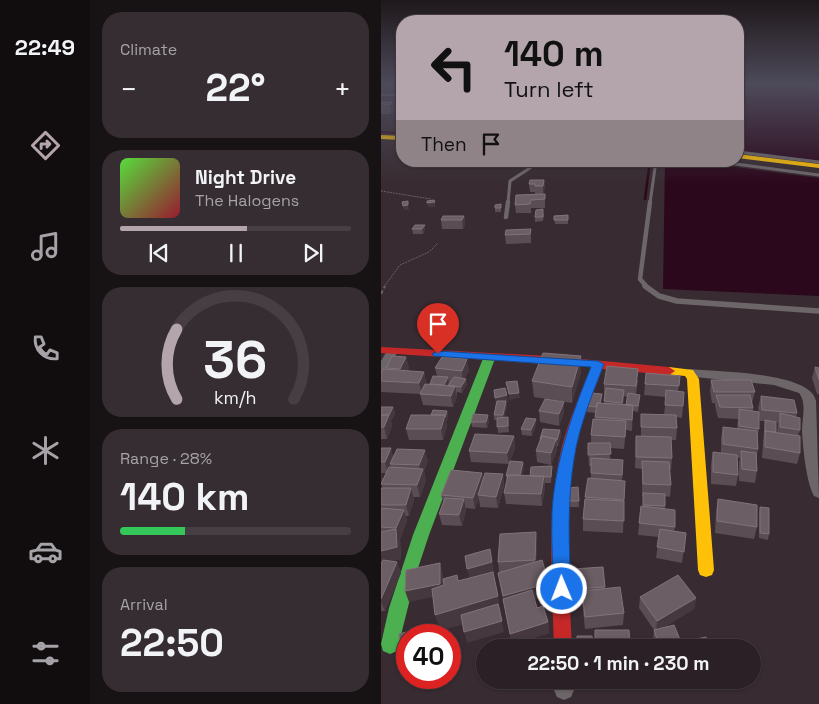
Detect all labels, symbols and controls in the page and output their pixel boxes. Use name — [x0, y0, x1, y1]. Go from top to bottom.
text: 140 m — [504, 32, 604, 76]
text: 22:49 — [15, 33, 75, 61]
icon: left — [421, 35, 486, 100]
text: Climate — [120, 39, 177, 60]
text: 22° — [205, 64, 266, 112]
text: − — [120, 71, 137, 107]
text: + — [334, 71, 351, 107]
text: Turn left — [504, 75, 594, 103]
icon: directions — [28, 128, 63, 163]
icon: arrive — [477, 130, 505, 158]
text: Then — [421, 132, 467, 157]
text: Night Drive — [195, 165, 296, 190]
text: The Halogens — [195, 190, 299, 211]
icon: music — [28, 229, 63, 264]
icon: previous — [145, 239, 173, 267]
icon: pause — [222, 239, 250, 267]
icon: next — [299, 239, 327, 267]
pin — [417, 303, 459, 354]
icon: arrive — [424, 310, 452, 338]
text: 36 — [204, 327, 267, 393]
icon: phone — [28, 331, 63, 366]
text: km/h — [214, 386, 257, 409]
icon: climate — [28, 433, 63, 468]
text: Range · 28% — [120, 448, 212, 469]
text: 140 km — [120, 473, 250, 521]
icon: car — [28, 534, 63, 569]
position arrow — [535, 562, 587, 614]
text: Arrival — [120, 594, 168, 615]
text: 22:50 — [120, 619, 224, 667]
speed limit sign: 40 — [396, 624, 461, 689]
icon: filters — [28, 636, 63, 671]
text: 22:50 · 1 min · 230 m — [527, 651, 710, 676]

